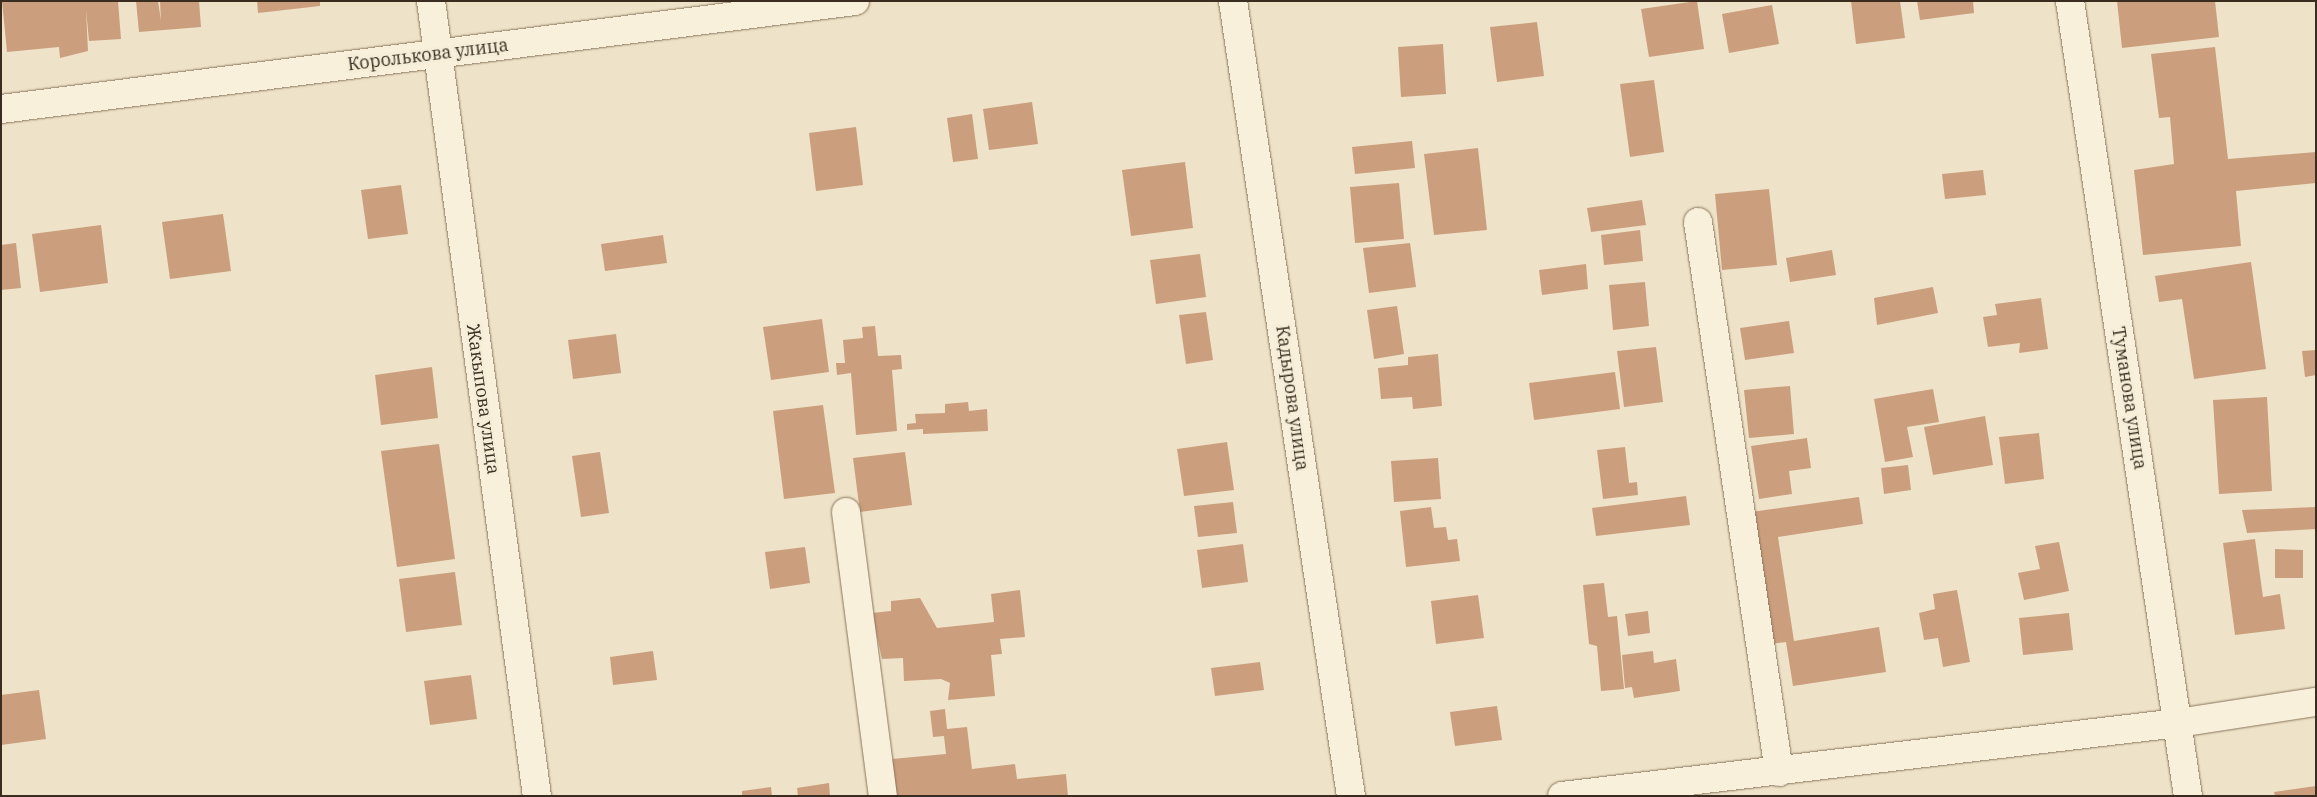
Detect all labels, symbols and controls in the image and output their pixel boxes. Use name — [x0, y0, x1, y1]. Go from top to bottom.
street label: Королькова улица — [346, 34, 510, 76]
street label: Жакыпова улица — [462, 322, 504, 476]
street label: Кадырова улица — [1271, 324, 1313, 472]
street label: Туманова улица — [2107, 325, 2151, 471]

